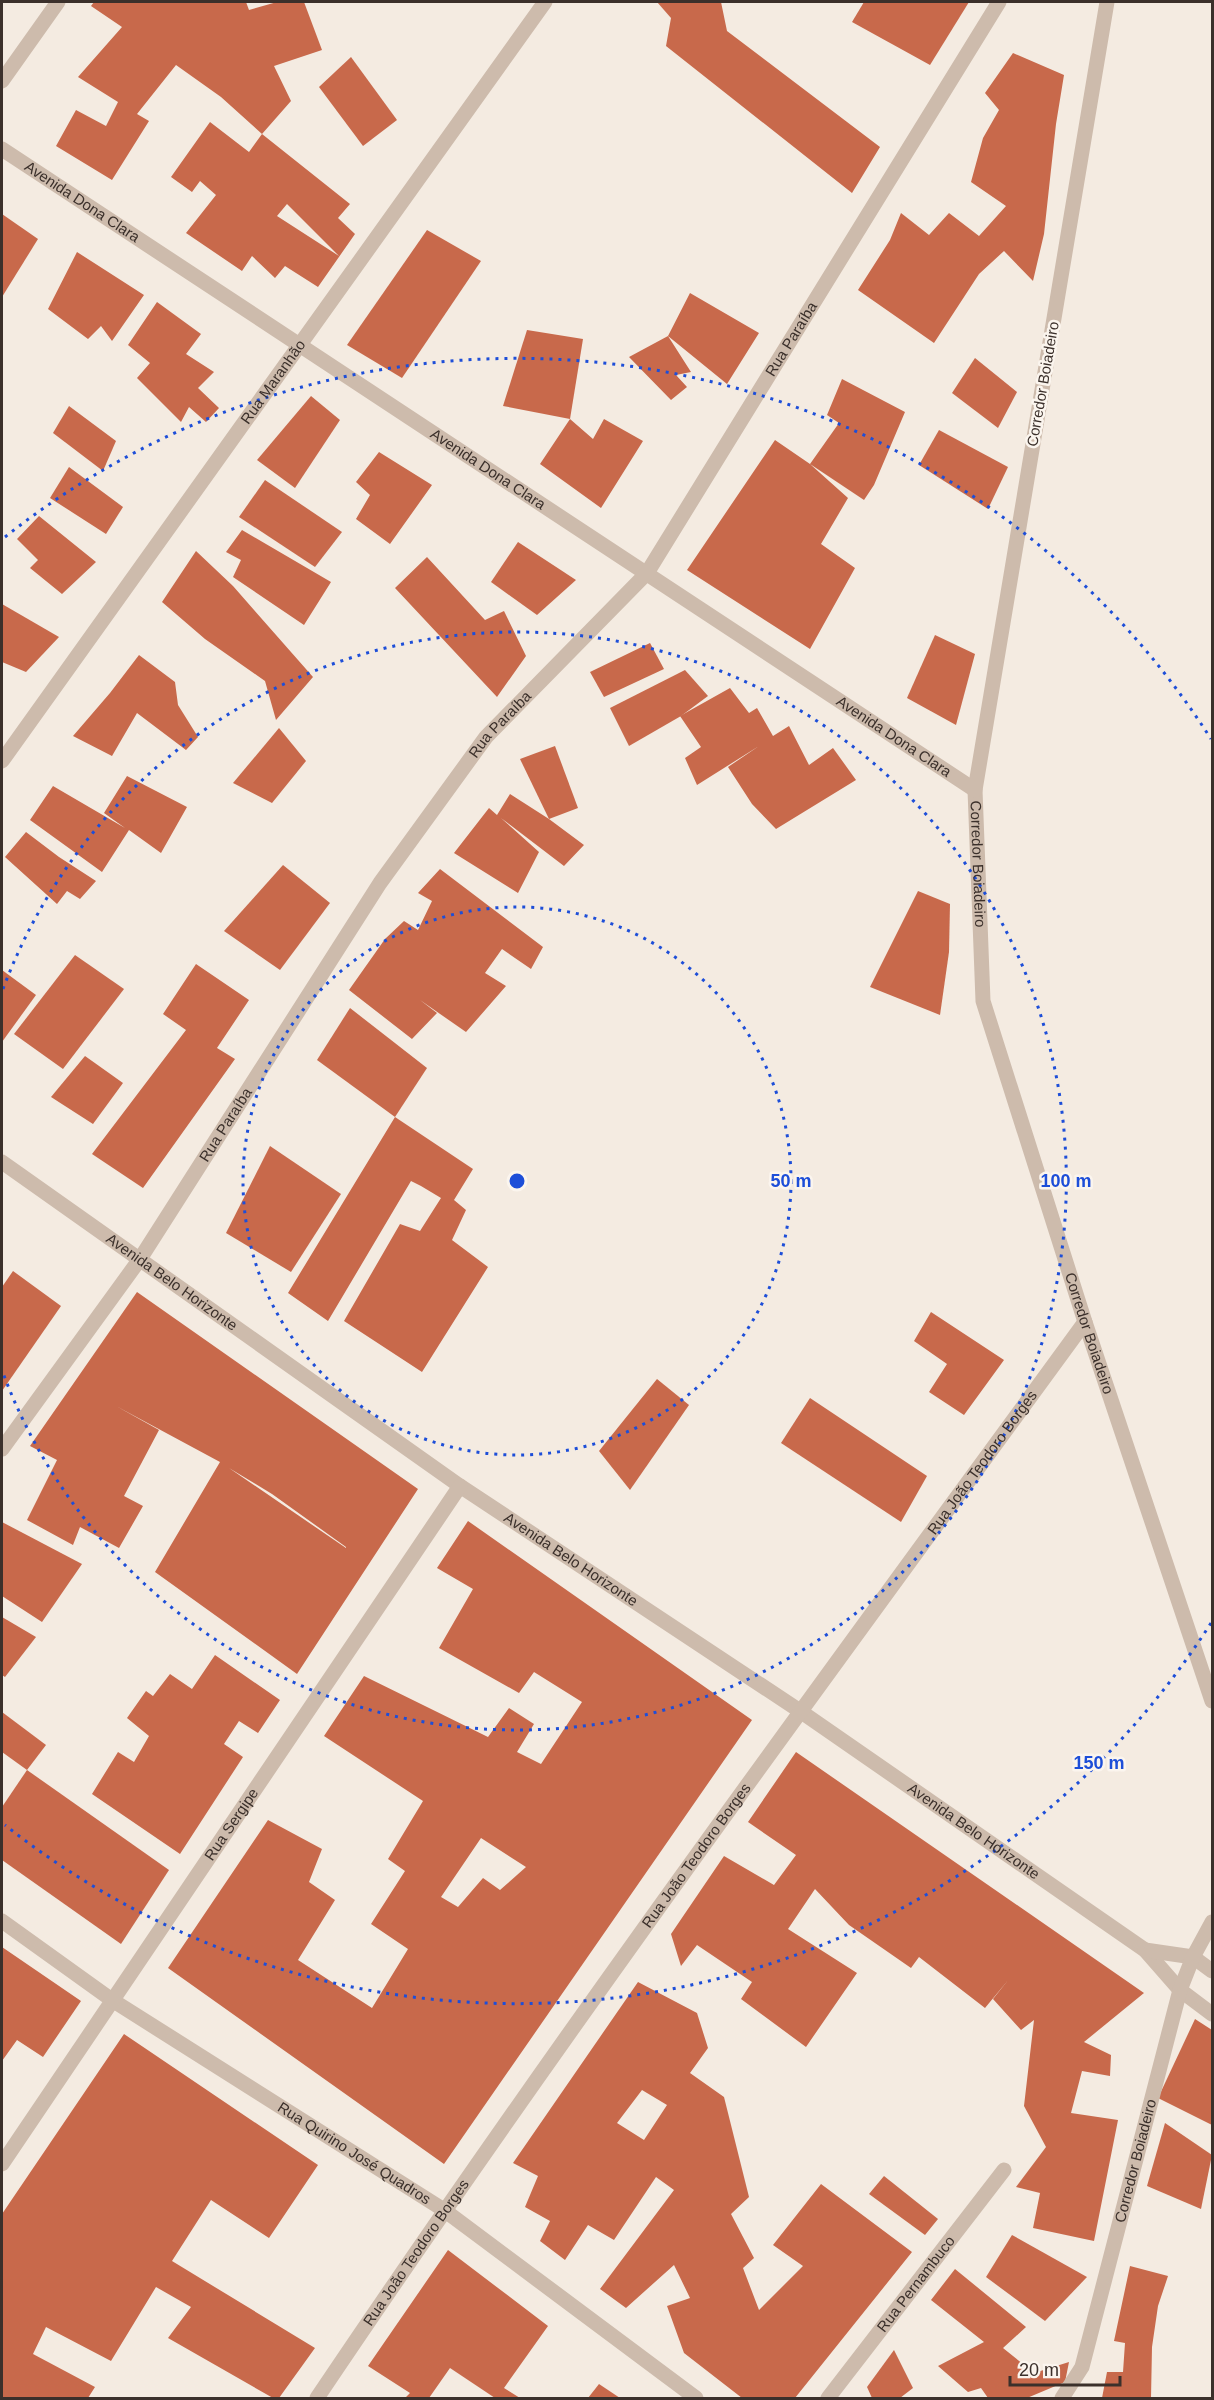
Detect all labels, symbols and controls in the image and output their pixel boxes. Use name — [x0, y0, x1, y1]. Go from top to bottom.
street label: Avenida Dona Clara — [22, 157, 144, 246]
street label: Rua Paraíba — [761, 298, 821, 379]
street label: Corredor Boiadeiro — [1023, 320, 1062, 448]
street label: Rua Maranhão — [237, 336, 309, 427]
street label: Avenida Dona Clara — [428, 425, 549, 513]
street label: Rua Paraíba — [465, 687, 535, 761]
street label: Avenida Dona Clara — [833, 692, 955, 780]
street label: Corredor Boiadeiro — [967, 800, 989, 928]
street label: Rua Paraíba — [195, 1084, 255, 1165]
centre of rings — [507, 1171, 527, 1191]
text: 50 m — [770, 1171, 812, 1191]
text: 100 m — [1040, 1171, 1092, 1191]
street label: Avenida Belo Horizonte — [103, 1230, 241, 1334]
street label: Corredor Boiadeiro — [1062, 1270, 1118, 1396]
street label: Rua João Teodoro Borges — [924, 1387, 1040, 1537]
street label: Avenida Belo Horizonte — [501, 1509, 641, 1609]
text: 150 m — [1073, 1753, 1125, 1773]
street label: Avenida Belo Horizonte — [905, 1779, 1043, 1882]
street label: Rua João Teodoro Borges — [638, 1780, 754, 1931]
street label: Rua Sergipe — [201, 1785, 261, 1863]
street label: Corredor Boiadeiro — [1111, 2097, 1159, 2224]
street label: Rua Quirino José Quadros — [275, 2098, 434, 2207]
street label: Rua João Teodoro Borges — [359, 2176, 472, 2329]
street label: Rua Pernambuco — [873, 2232, 958, 2335]
scale bar — [1010, 2349, 1120, 2387]
text: 20 m — [1019, 2360, 1059, 2380]

